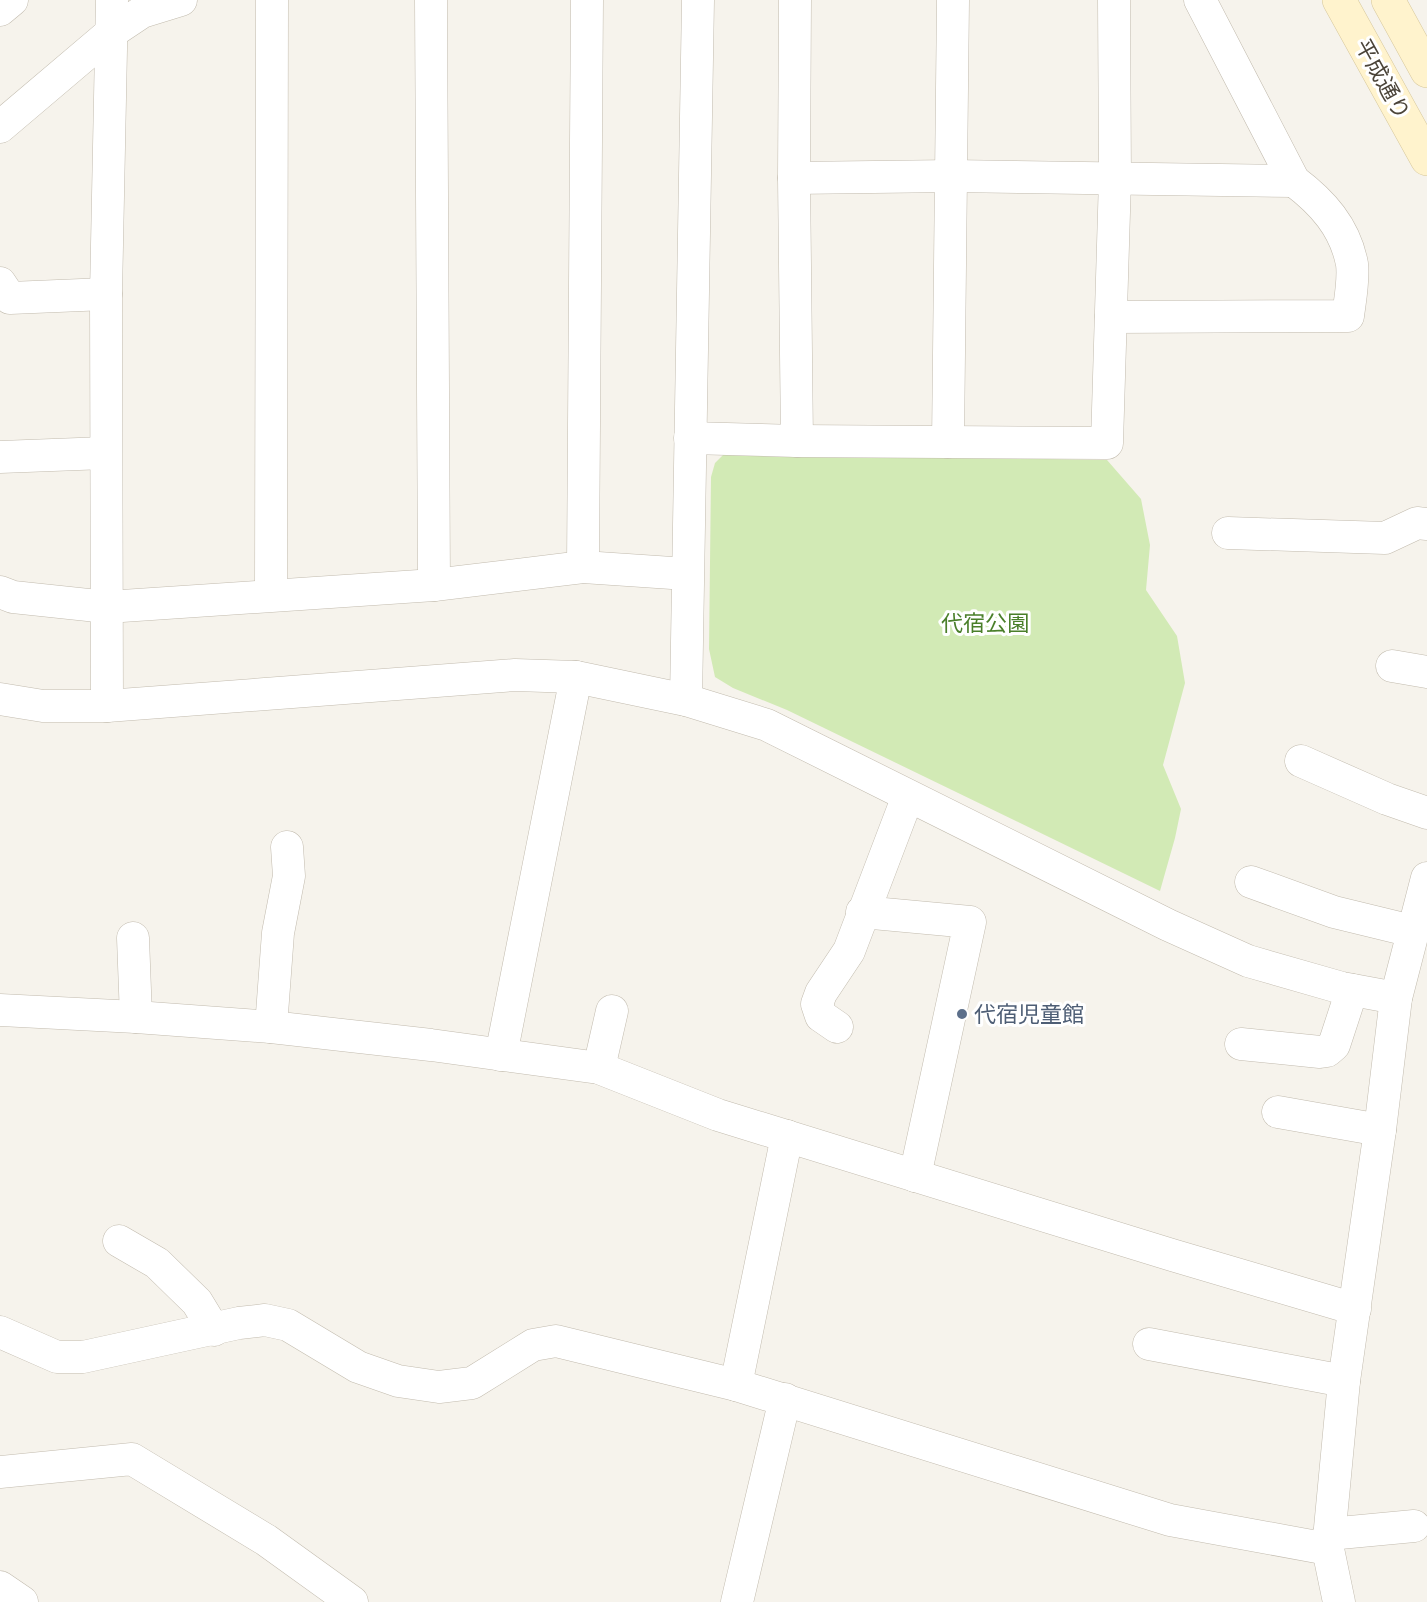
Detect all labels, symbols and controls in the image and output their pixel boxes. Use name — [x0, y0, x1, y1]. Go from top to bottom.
street label: 平成通り — [1349, 34, 1417, 124]
park label: 代宿公園 — [941, 609, 1029, 637]
place label: 代宿児童館 — [974, 1000, 1084, 1028]
marker: 代宿児童館 — [955, 1007, 969, 1021]

